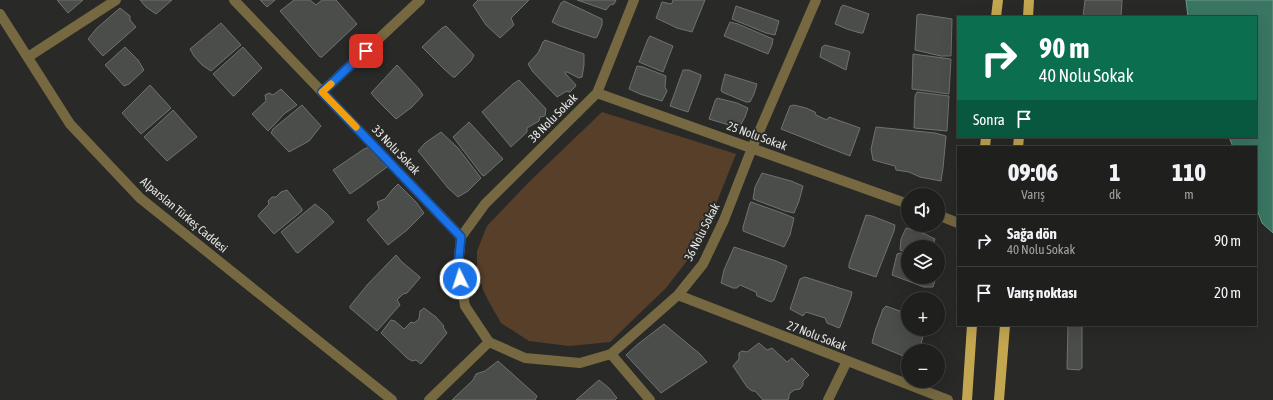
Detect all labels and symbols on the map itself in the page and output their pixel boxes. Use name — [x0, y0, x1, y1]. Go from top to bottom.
pin — [349, 34, 383, 68]
street label: 38 Nolu Sokak — [526, 90, 581, 145]
street label: 25 Nolu Sokak — [725, 119, 790, 154]
street label: 33 Nolu Sokak — [369, 122, 423, 178]
street label: Alparslan Türkeş Caddesi — [138, 174, 230, 256]
street label: 36 Nolu Sokak — [681, 200, 723, 263]
position arrow — [439, 258, 481, 300]
street label: 27 Nolu Sokak — [785, 318, 850, 354]

